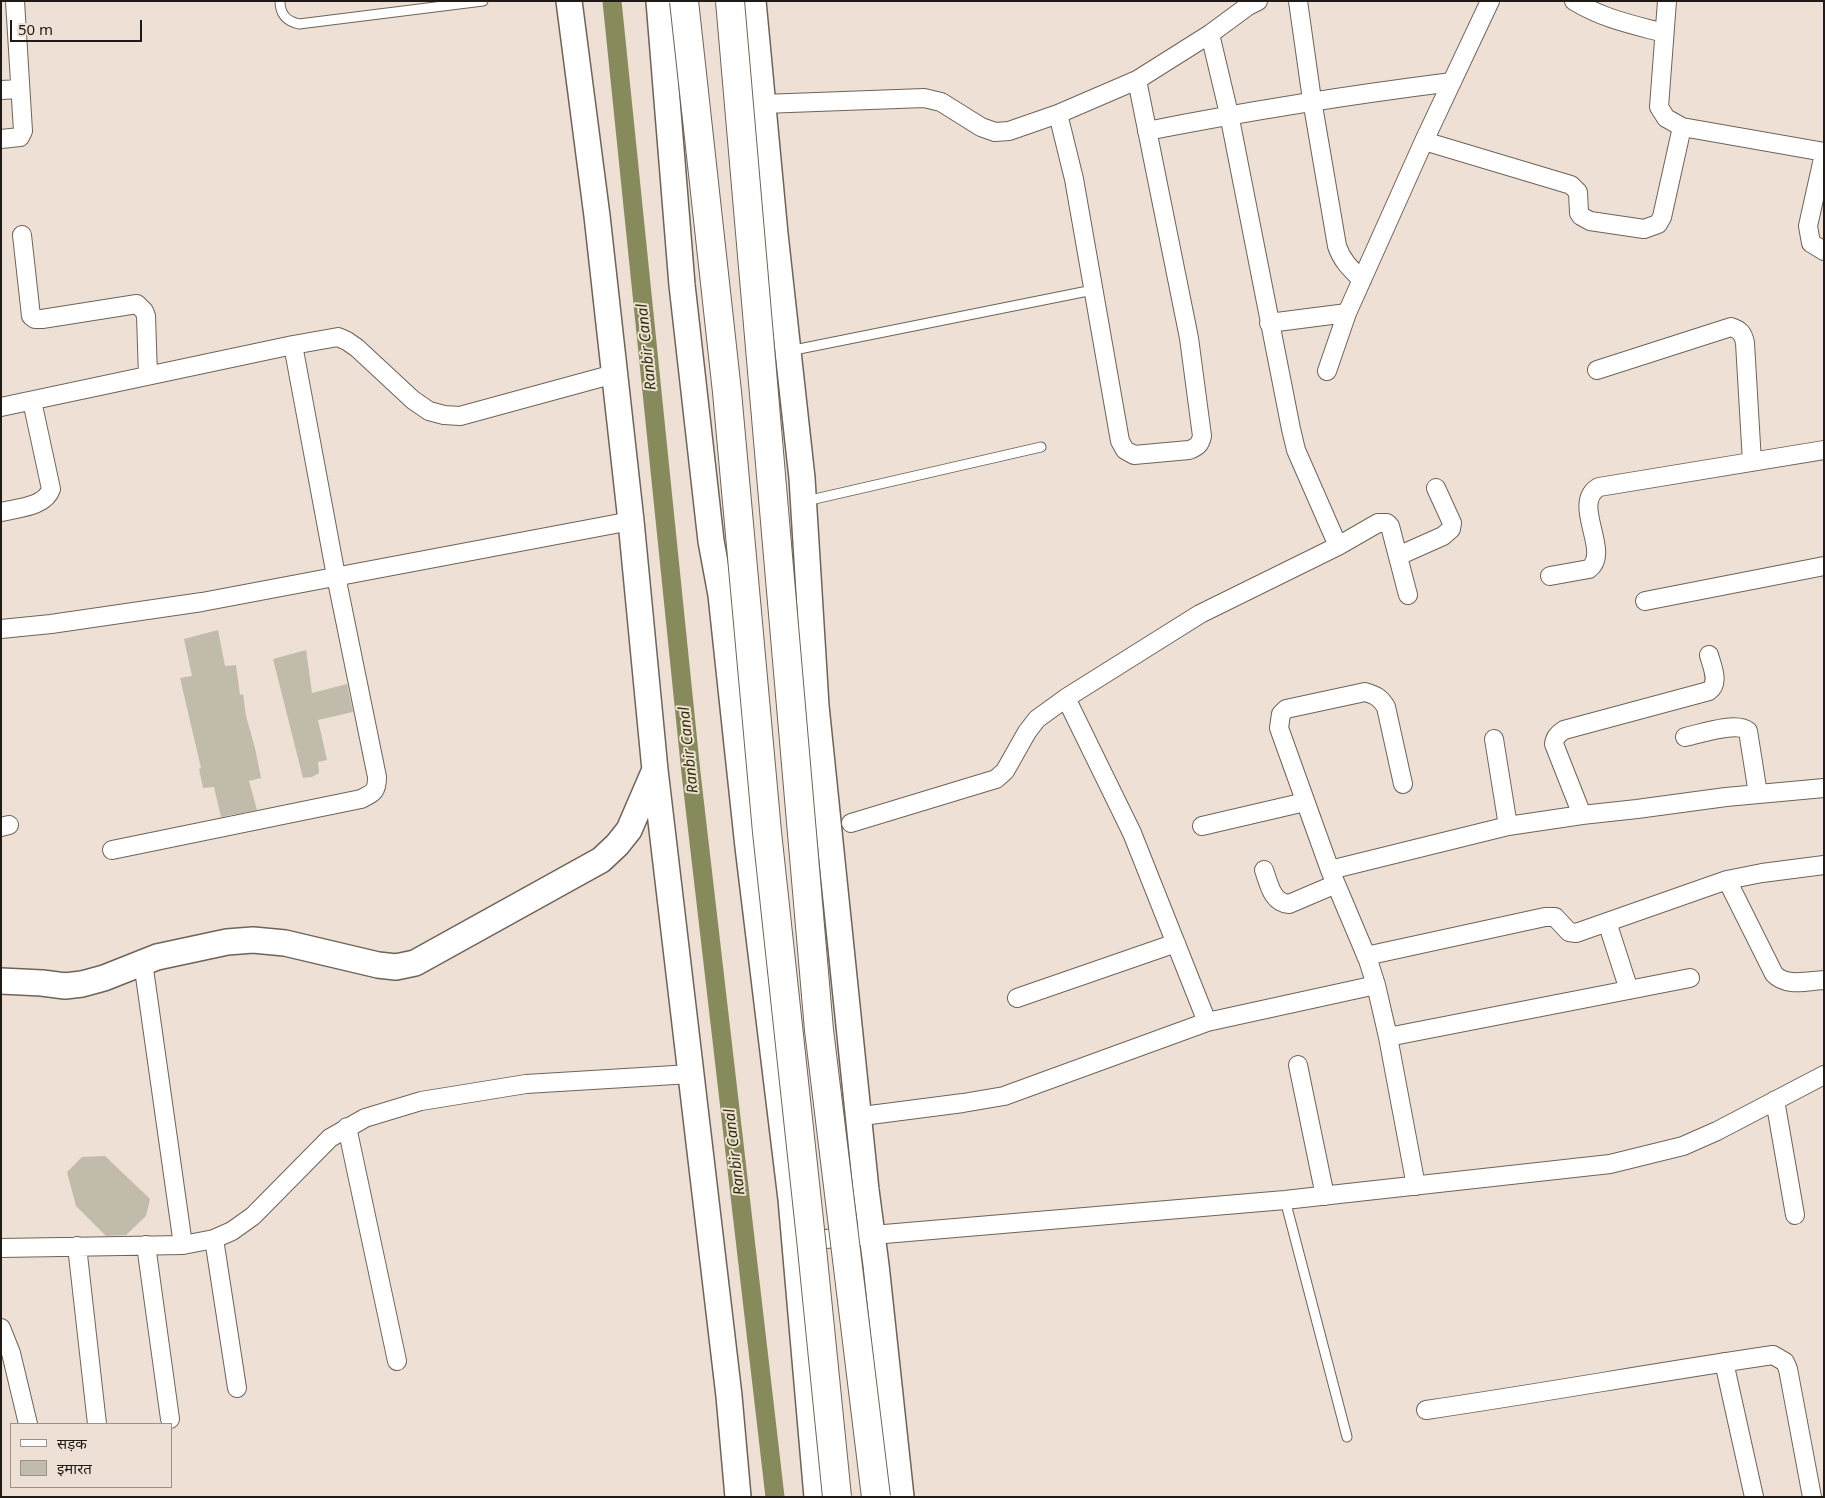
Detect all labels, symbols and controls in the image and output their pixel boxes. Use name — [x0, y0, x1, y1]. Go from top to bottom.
scale bar — [12, 10, 145, 42]
text: 50 m — [18, 19, 53, 39]
water label: Ranbir Canal — [634, 303, 660, 391]
water label: Ranbir Canal — [676, 706, 702, 794]
water label: Ranbir Canal — [721, 1108, 749, 1196]
legend — [10, 1423, 172, 1488]
text: सड़क — [57, 1433, 87, 1453]
text: इमारत — [57, 1458, 92, 1478]

